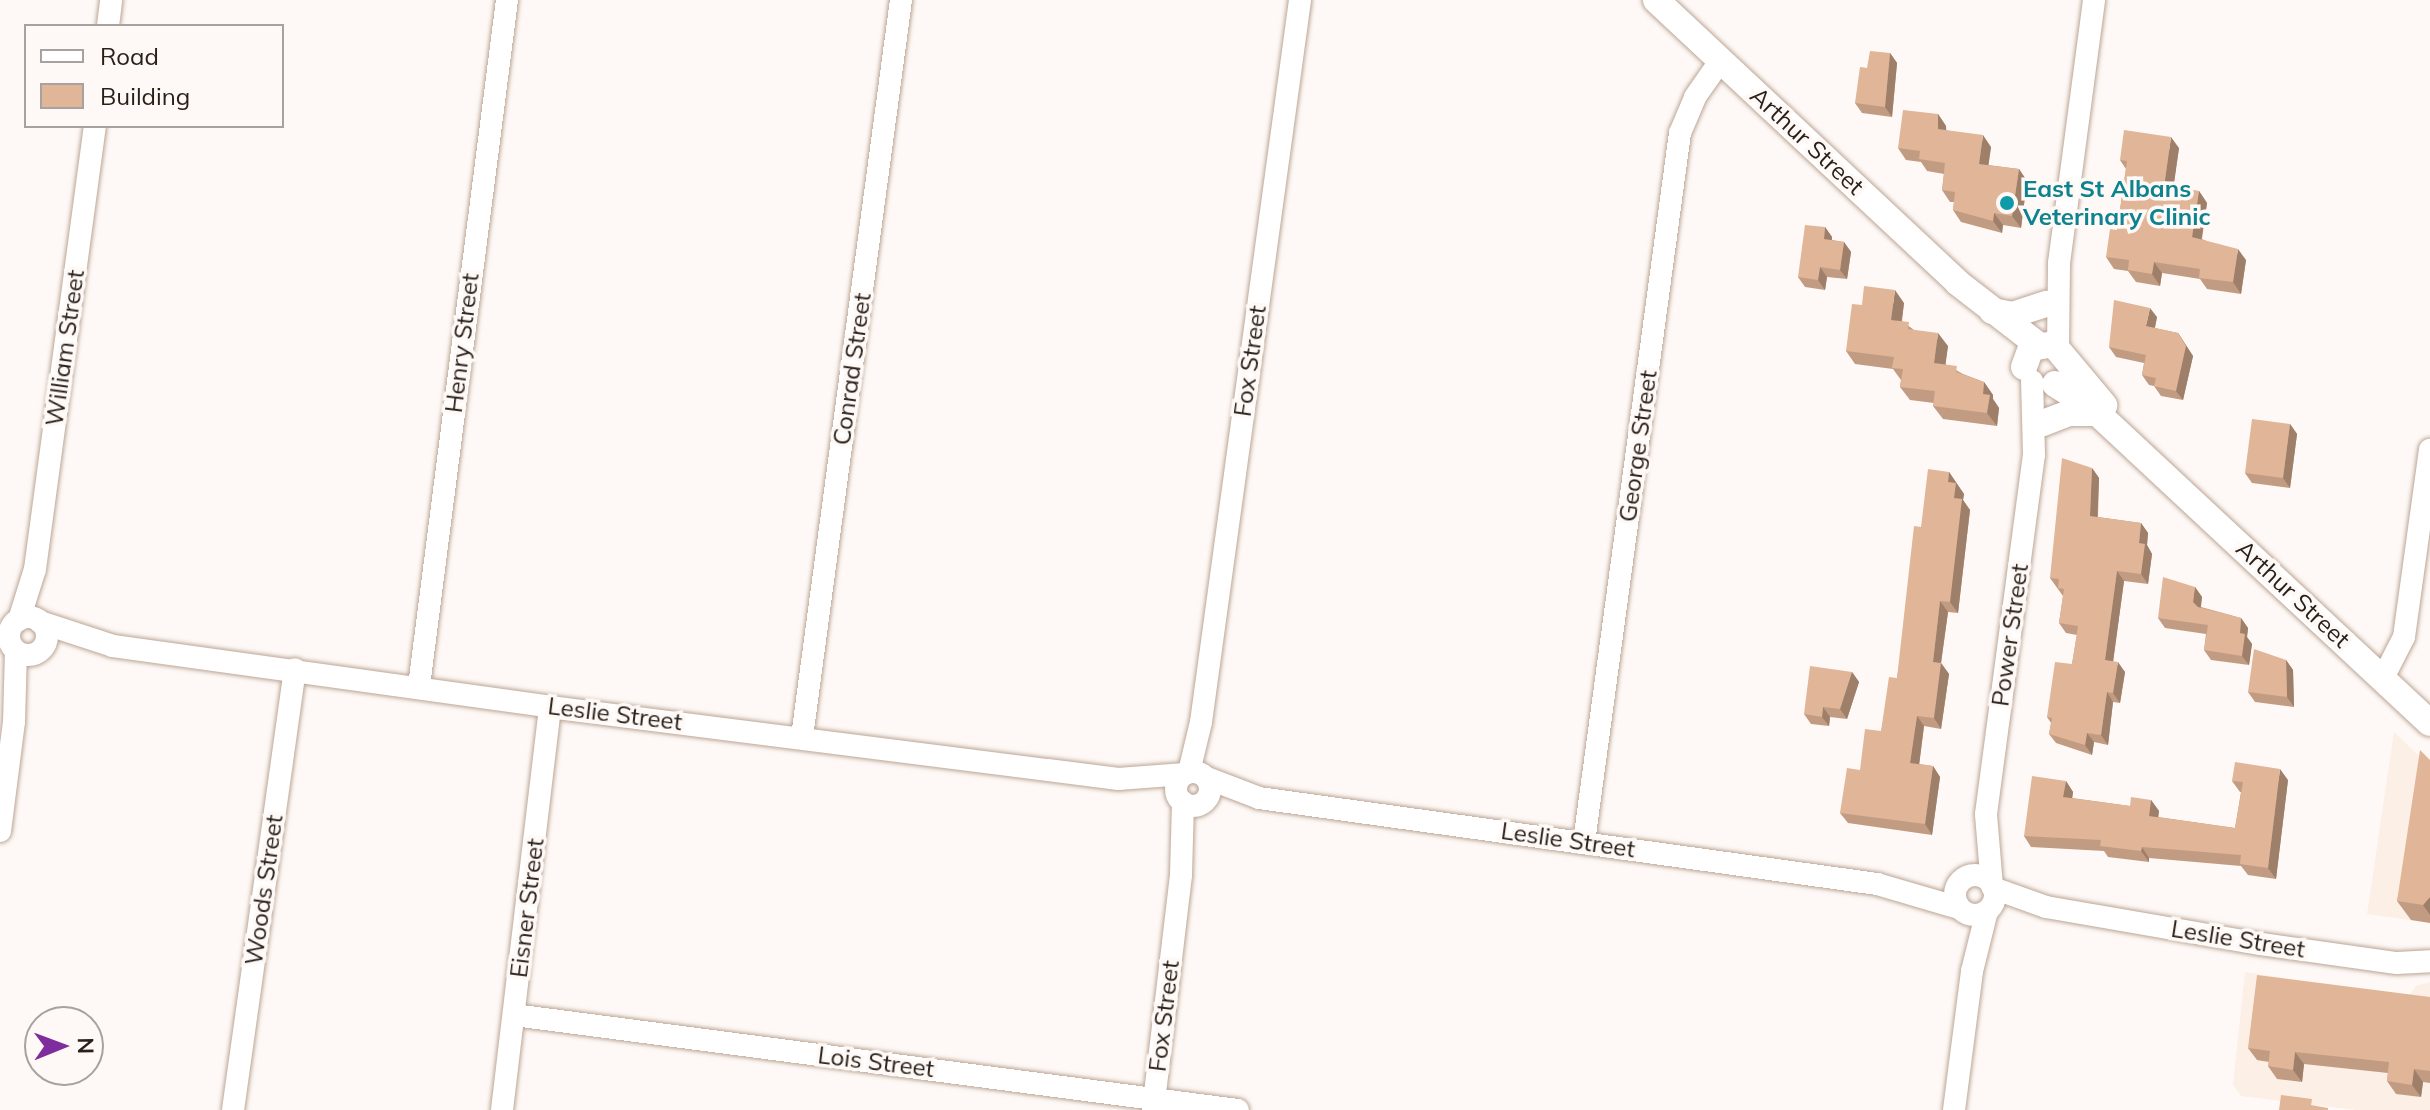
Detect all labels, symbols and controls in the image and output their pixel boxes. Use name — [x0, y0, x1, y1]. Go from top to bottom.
legend — [24, 24, 284, 128]
text: Road — [100, 41, 159, 71]
text: Building — [100, 81, 190, 111]
street label: Arthur Street — [1744, 81, 1870, 201]
place label: East St Albans Veterinary Clinic — [2023, 175, 2211, 231]
marker: East St Albans Veterinary Clinic — [1998, 194, 2016, 212]
street label: William Street — [40, 268, 90, 428]
street label: Henry Street — [439, 272, 485, 414]
street label: Conrad Street — [827, 291, 877, 447]
street label: Fox Street — [1228, 304, 1272, 418]
street label: George Street — [1613, 368, 1663, 524]
street label: Arthur Street — [2230, 534, 2356, 654]
street label: Power Street — [1986, 562, 2034, 708]
street label: Leslie Street — [546, 691, 684, 737]
street label: Woods Street — [239, 813, 289, 967]
street label: Leslie Street — [1499, 816, 1637, 864]
street label: Eisner Street — [504, 837, 550, 979]
street label: Leslie Street — [2169, 914, 2307, 964]
street label: Fox Street — [1143, 959, 1185, 1073]
north arrow — [24, 1006, 104, 1086]
text: N — [72, 1037, 100, 1054]
street label: Lois Street — [816, 1041, 936, 1083]

